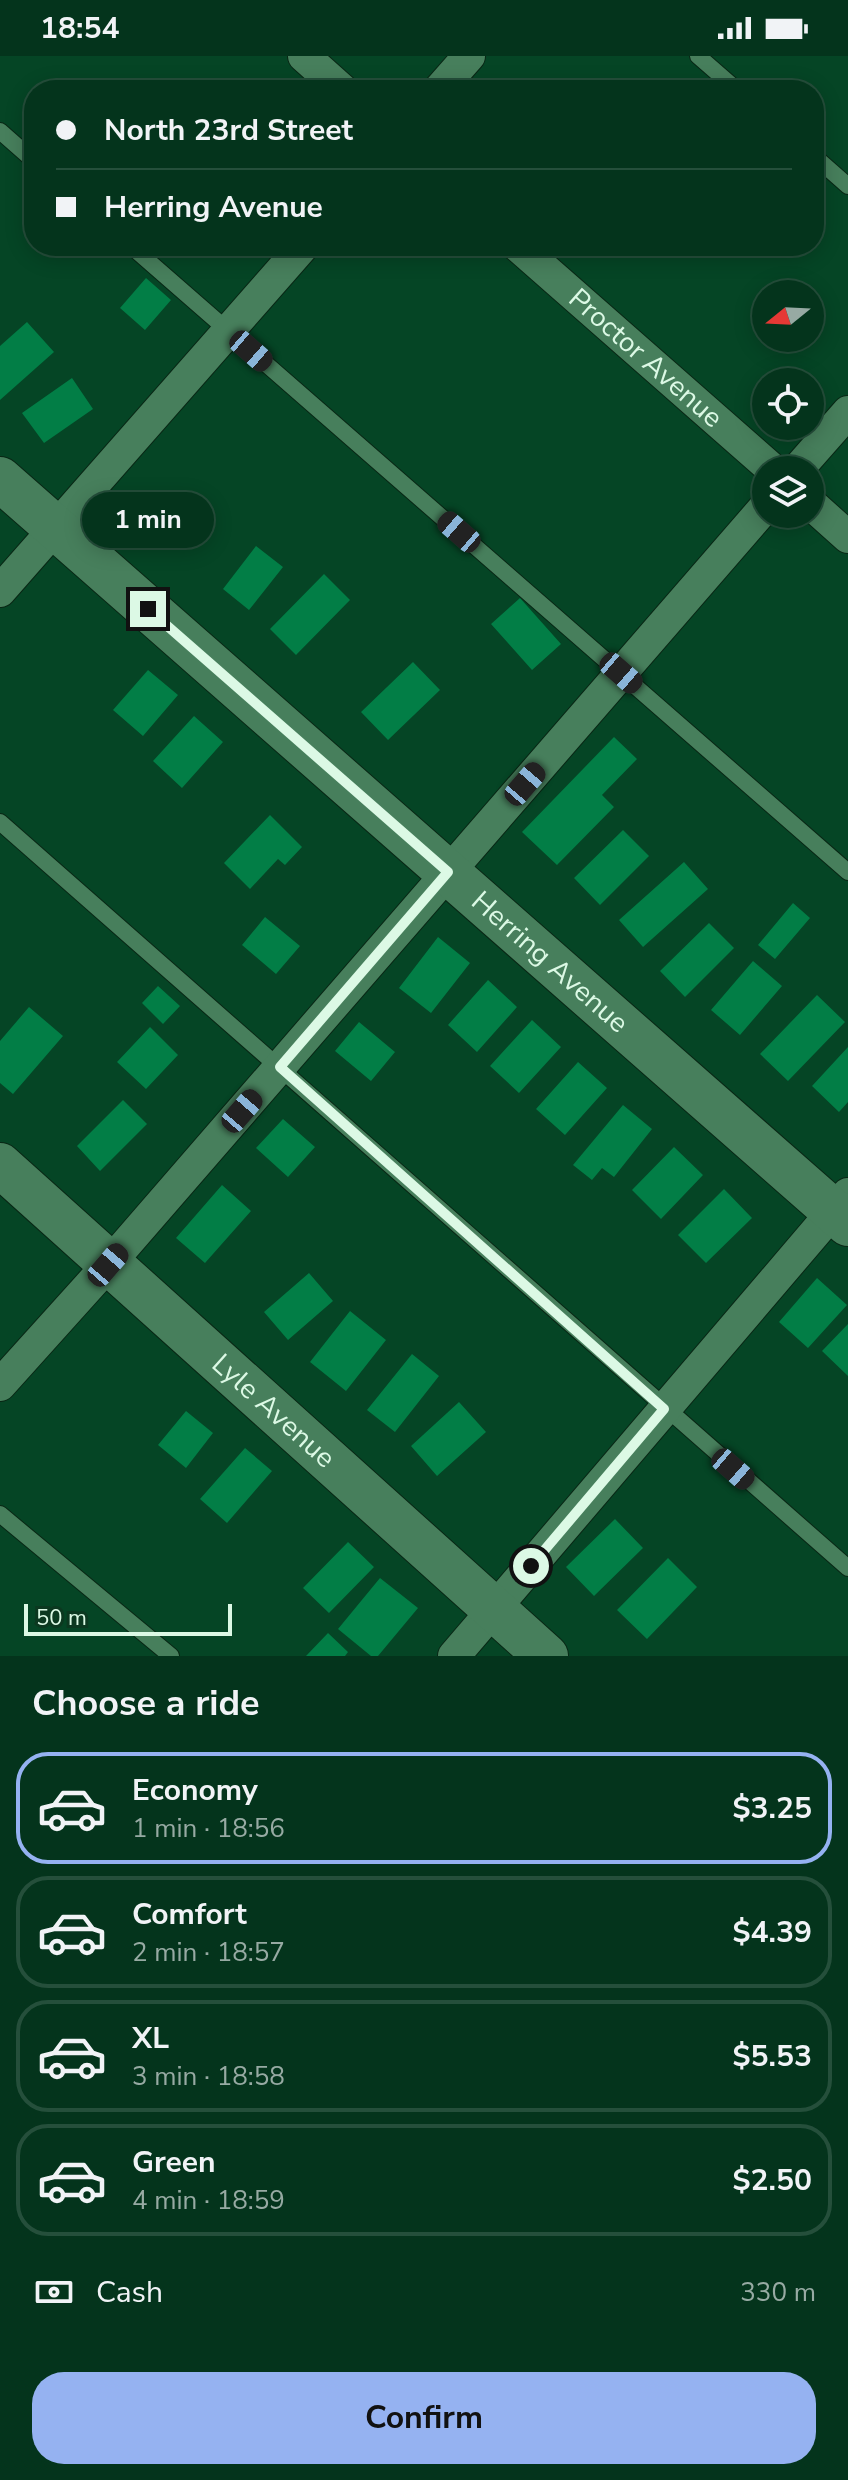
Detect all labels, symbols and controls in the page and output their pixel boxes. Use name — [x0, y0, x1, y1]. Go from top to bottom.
text: 18:54 — [40, 8, 119, 49]
text: North 23rd Street — [104, 110, 353, 151]
text: Herring Avenue — [104, 187, 323, 228]
street label: Proctor Avenue — [560, 280, 731, 436]
north arrow — [752, 280, 824, 352]
map controls — [752, 280, 824, 528]
car — [225, 326, 277, 376]
button: locate — [752, 368, 824, 440]
button: layers — [752, 456, 824, 528]
callout: 1 min — [82, 493, 214, 549]
text: 1 min — [114, 502, 182, 537]
car — [433, 507, 485, 557]
route end — [130, 591, 166, 627]
car — [595, 648, 647, 698]
car — [500, 758, 550, 810]
street label: Herring Avenue — [463, 883, 637, 1042]
car — [217, 1085, 267, 1137]
car — [83, 1239, 133, 1291]
street label: Lyle Avenue — [204, 1345, 344, 1477]
car — [707, 1444, 759, 1494]
route start — [513, 1548, 549, 1584]
scale bar — [24, 1600, 232, 1636]
text: 50 m — [36, 1603, 87, 1633]
text: Choose a ride — [32, 1679, 260, 1728]
text: Economy — [132, 1770, 258, 1811]
icon: car — [36, 1772, 108, 1844]
text: $3.25 — [733, 1788, 812, 1829]
text: 1 min · 18:56 — [132, 1811, 285, 1846]
text: Comfort — [132, 1894, 247, 1935]
icon: car — [36, 1896, 108, 1968]
text: $4.39 — [733, 1912, 812, 1953]
text: 2 min · 18:57 — [132, 1935, 285, 1970]
text: XL — [132, 2018, 169, 2059]
icon: car — [36, 2020, 108, 2092]
text: $5.53 — [733, 2036, 812, 2077]
text: 3 min · 18:58 — [132, 2059, 285, 2094]
text: Green — [132, 2142, 216, 2183]
icon: car — [36, 2144, 108, 2216]
text: $2.50 — [733, 2160, 812, 2201]
text: 4 min · 18:59 — [132, 2183, 285, 2218]
icon: cash — [32, 2270, 76, 2314]
text: Cash — [96, 2272, 163, 2313]
text: 330 m — [740, 2275, 816, 2310]
button: Confirm — [32, 2372, 816, 2464]

